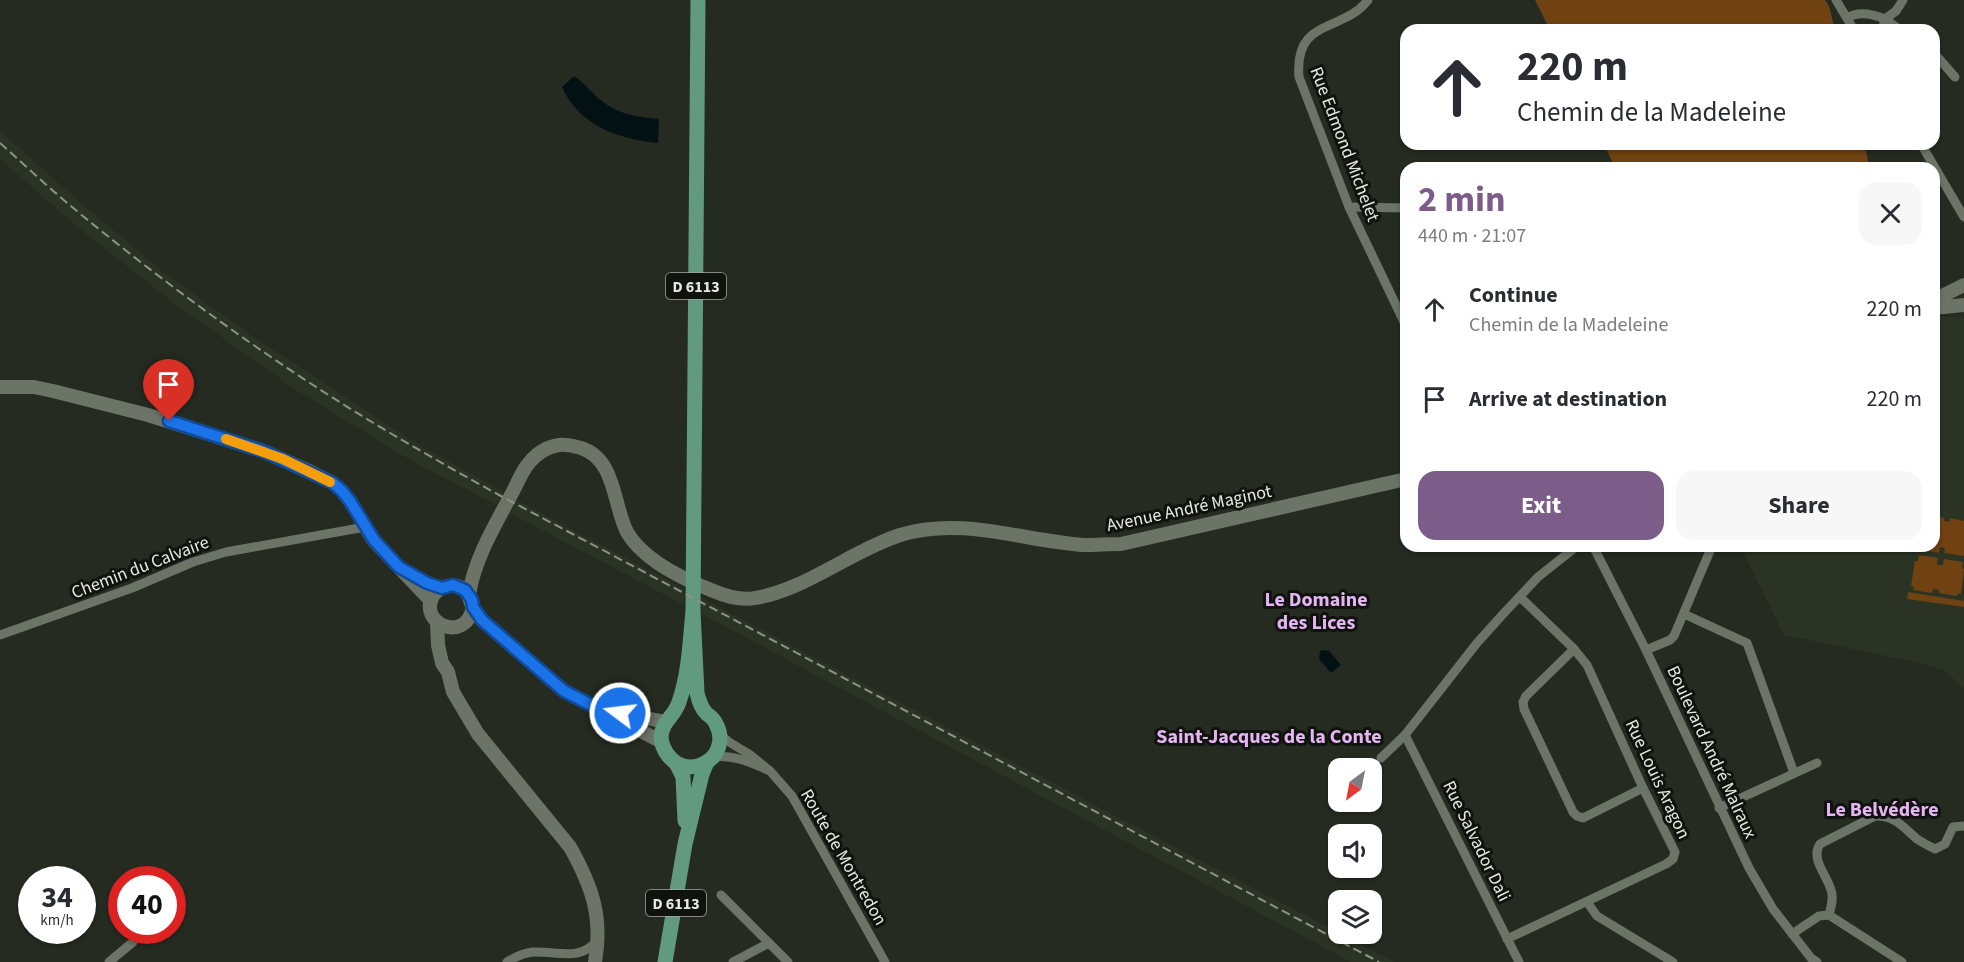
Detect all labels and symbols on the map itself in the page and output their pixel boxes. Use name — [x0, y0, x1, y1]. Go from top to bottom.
street label: Rue Edmond Michelet — [1304, 63, 1386, 225]
road number: D 6113 — [666, 273, 726, 299]
pin — [143, 359, 194, 421]
street label: Avenue André Maginot — [1104, 479, 1274, 538]
street label: Chemin du Calvaire — [68, 530, 213, 605]
district label: Le Domaine des Lices — [1264, 586, 1368, 637]
street label: Boulevard André Malraux — [1660, 662, 1763, 843]
position arrow — [588, 681, 652, 745]
street label: Rue Louis Aragon — [1619, 715, 1696, 843]
district label: Saint-Jacques de la Conte — [1156, 723, 1382, 751]
north arrow — [1328, 758, 1382, 812]
street label: Rue Salvador Dali — [1436, 777, 1517, 906]
street label: Route de Montredon — [794, 784, 893, 930]
district label: Le Belvédère — [1825, 796, 1939, 824]
speed limit sign: 40 — [108, 866, 186, 944]
road number: D 6113 — [646, 890, 706, 916]

